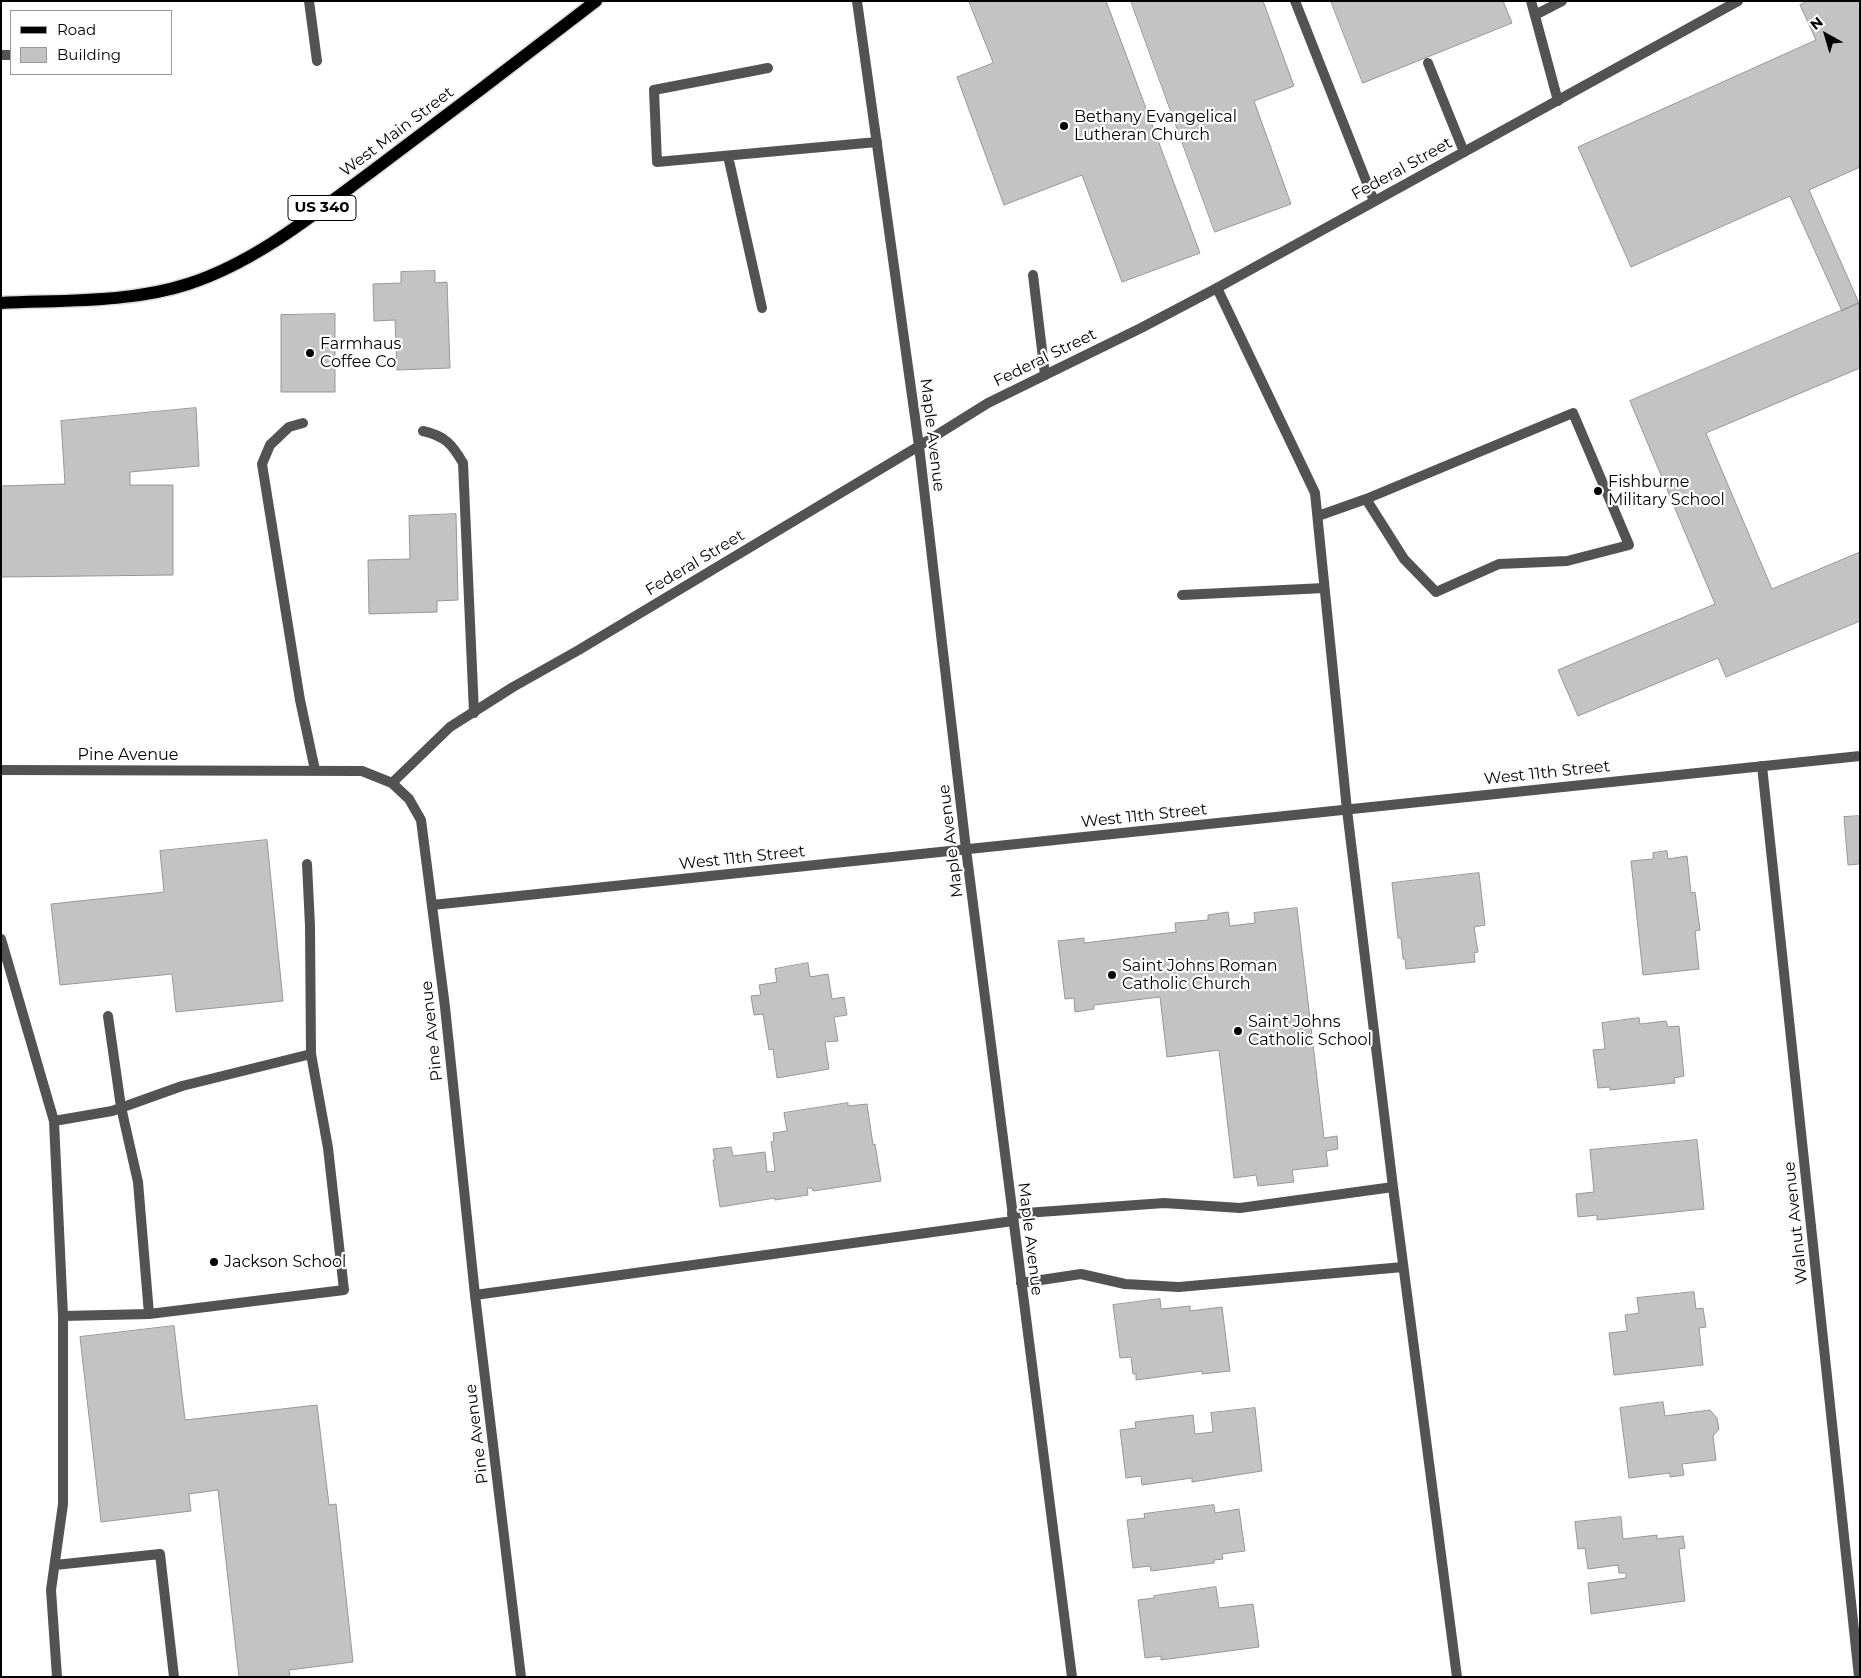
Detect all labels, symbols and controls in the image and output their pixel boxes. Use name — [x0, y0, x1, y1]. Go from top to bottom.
legend — [10, 10, 172, 75]
north arrow — [1801, 10, 1851, 60]
text: N — [1807, 13, 1827, 34]
text: Road — [57, 20, 96, 39]
text: Building — [57, 45, 121, 64]
street label: West Main Street — [336, 83, 458, 181]
place label: Bethany Evangelical Lutheran Church — [1074, 107, 1237, 145]
marker: Bethany Evangelical Lutheran Church — [1058, 120, 1070, 132]
street label: Federal Street — [1348, 133, 1456, 205]
road number: US 340 — [288, 196, 356, 220]
street label: Federal Street — [990, 325, 1100, 391]
place label: Farmhaus Coffee Co — [320, 334, 401, 372]
marker: Farmhaus Coffee Co — [304, 347, 316, 359]
street label: Maple Avenue — [916, 377, 948, 493]
place label: Fishburne Military School — [1608, 472, 1725, 510]
marker: Fishburne Military School — [1592, 485, 1604, 497]
street label: Federal Street — [642, 526, 748, 600]
street label: Pine Avenue — [78, 745, 178, 765]
street label: West 11th Street — [1483, 757, 1611, 789]
street label: Maple Avenue — [935, 783, 967, 899]
street label: West 11th Street — [1080, 800, 1208, 832]
street label: West 11th Street — [678, 842, 806, 874]
place label: Saint Johns Roman Catholic Church — [1122, 956, 1278, 994]
marker: Saint Johns Roman Catholic Church — [1106, 969, 1118, 981]
street label: Pine Avenue — [417, 980, 447, 1082]
place label: Saint Johns Catholic School — [1248, 1012, 1372, 1050]
marker: Saint Johns Catholic School — [1232, 1025, 1244, 1037]
street label: Walnut Avenue — [1780, 1161, 1812, 1285]
street label: Maple Avenue — [1014, 1181, 1046, 1297]
place label: Jackson School — [224, 1252, 346, 1272]
marker: Jackson School — [208, 1256, 220, 1268]
street label: Pine Avenue — [461, 1383, 493, 1485]

